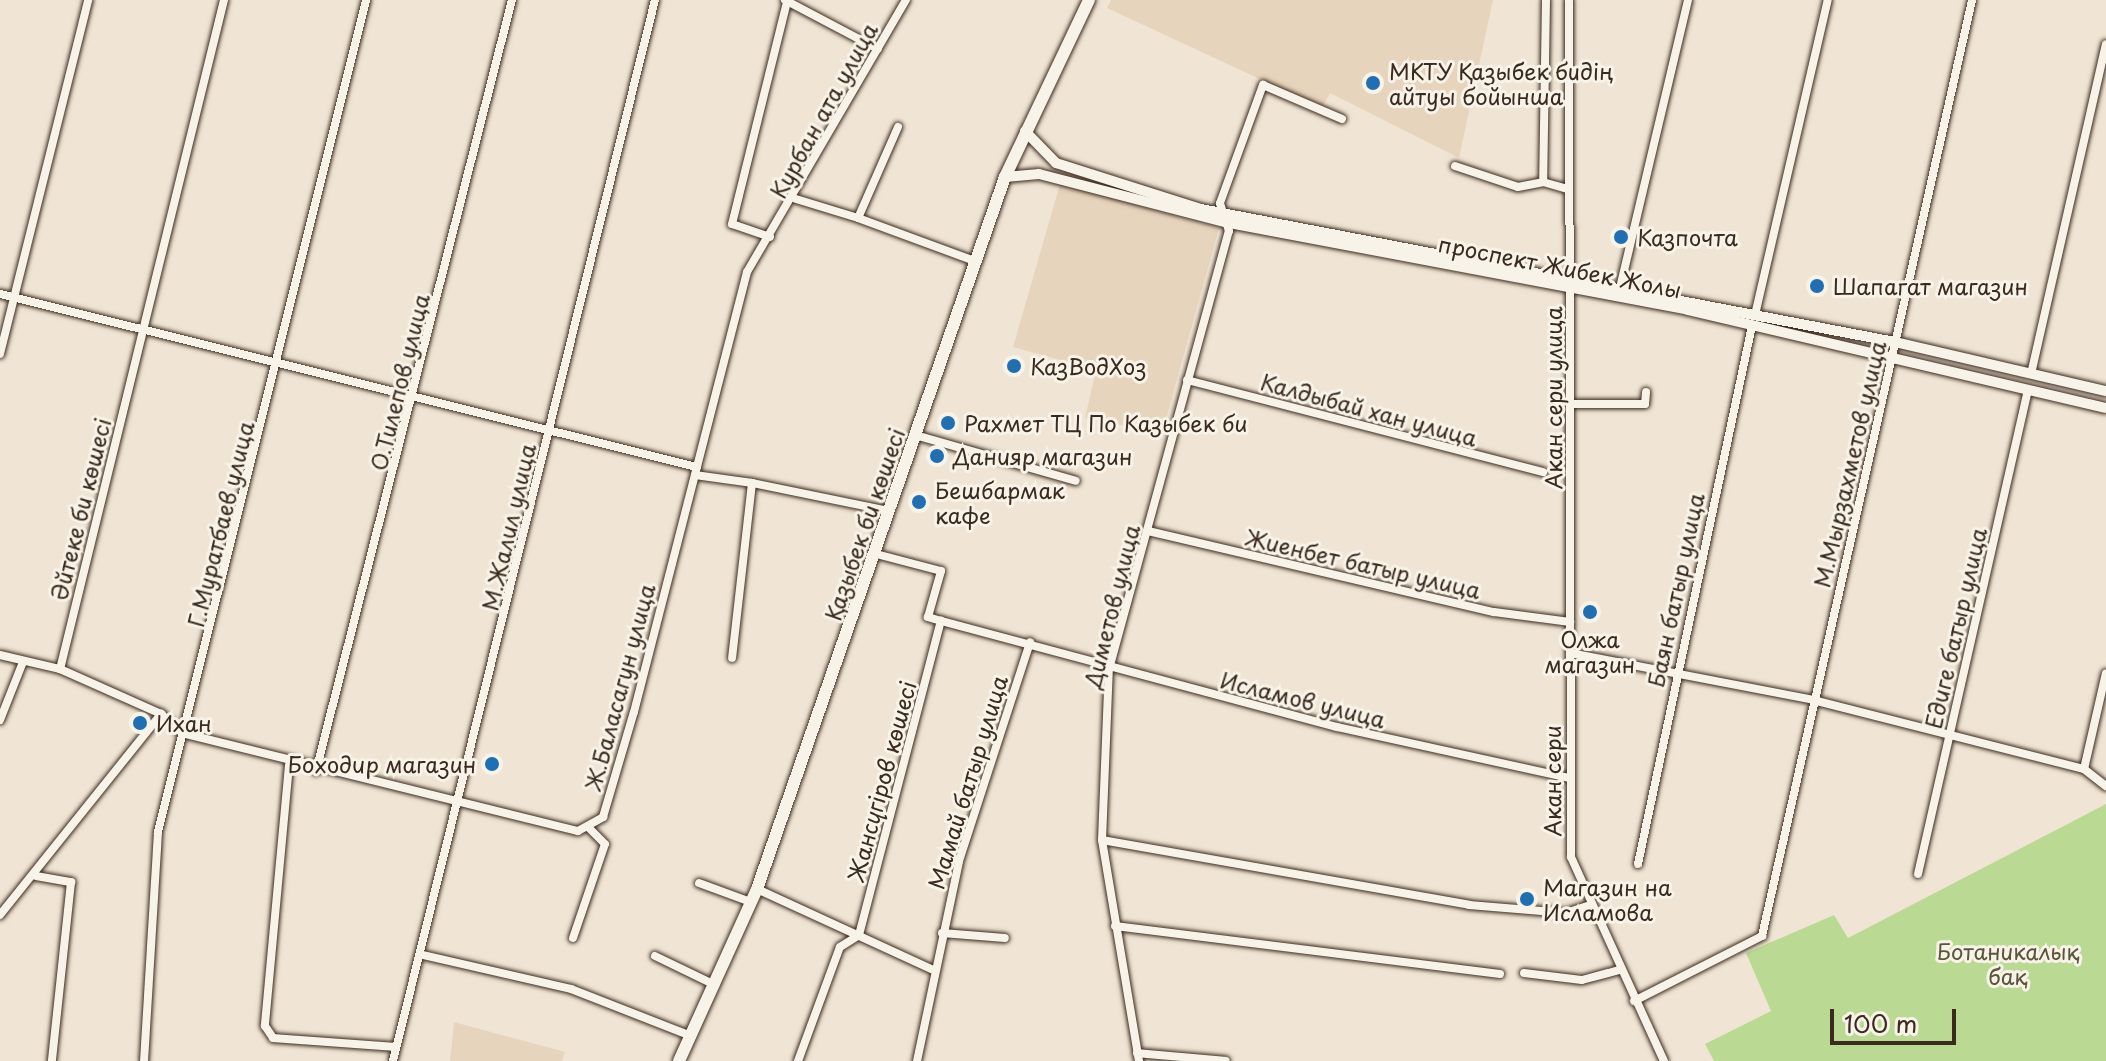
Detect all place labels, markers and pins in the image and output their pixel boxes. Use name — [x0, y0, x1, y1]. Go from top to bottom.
place label: МКТУ Қазыбек бидің айтуы бойынша — [1389, 57, 1616, 108]
marker: МКТУ Қазыбек бидің айтуы бойынша — [1364, 74, 1382, 92]
place label: Казпочта — [1637, 224, 1738, 250]
marker: Казпочта — [1612, 228, 1630, 246]
place label: Шапагат магазин — [1833, 273, 2028, 299]
marker: Шапагат магазин — [1808, 277, 1826, 295]
place label: КазВодХоз — [1030, 353, 1146, 379]
marker: КазВодХоз — [1005, 357, 1023, 375]
place label: Рахмет ТЦ По Казыбек би — [964, 410, 1252, 436]
marker: Рахмет ТЦ По Казыбек би — [939, 414, 957, 432]
place label: Данияр магазин — [953, 443, 1133, 469]
marker: Данияр магазин — [928, 447, 946, 465]
place label: Бешбармак кафе — [935, 476, 1065, 528]
marker: Бешбармак кафе — [910, 493, 928, 511]
marker: Олжа магазин — [1581, 603, 1599, 621]
place label: Олжа магазин — [1545, 625, 1635, 676]
place label: Ихан — [156, 710, 212, 736]
marker: Ихан — [131, 714, 149, 732]
place label: Боходир магазин — [288, 751, 476, 777]
marker: Боходир магазин — [483, 755, 501, 773]
place label: Магазин на Исламова — [1543, 873, 1672, 924]
marker: Магазин на Исламова — [1518, 890, 1536, 908]

